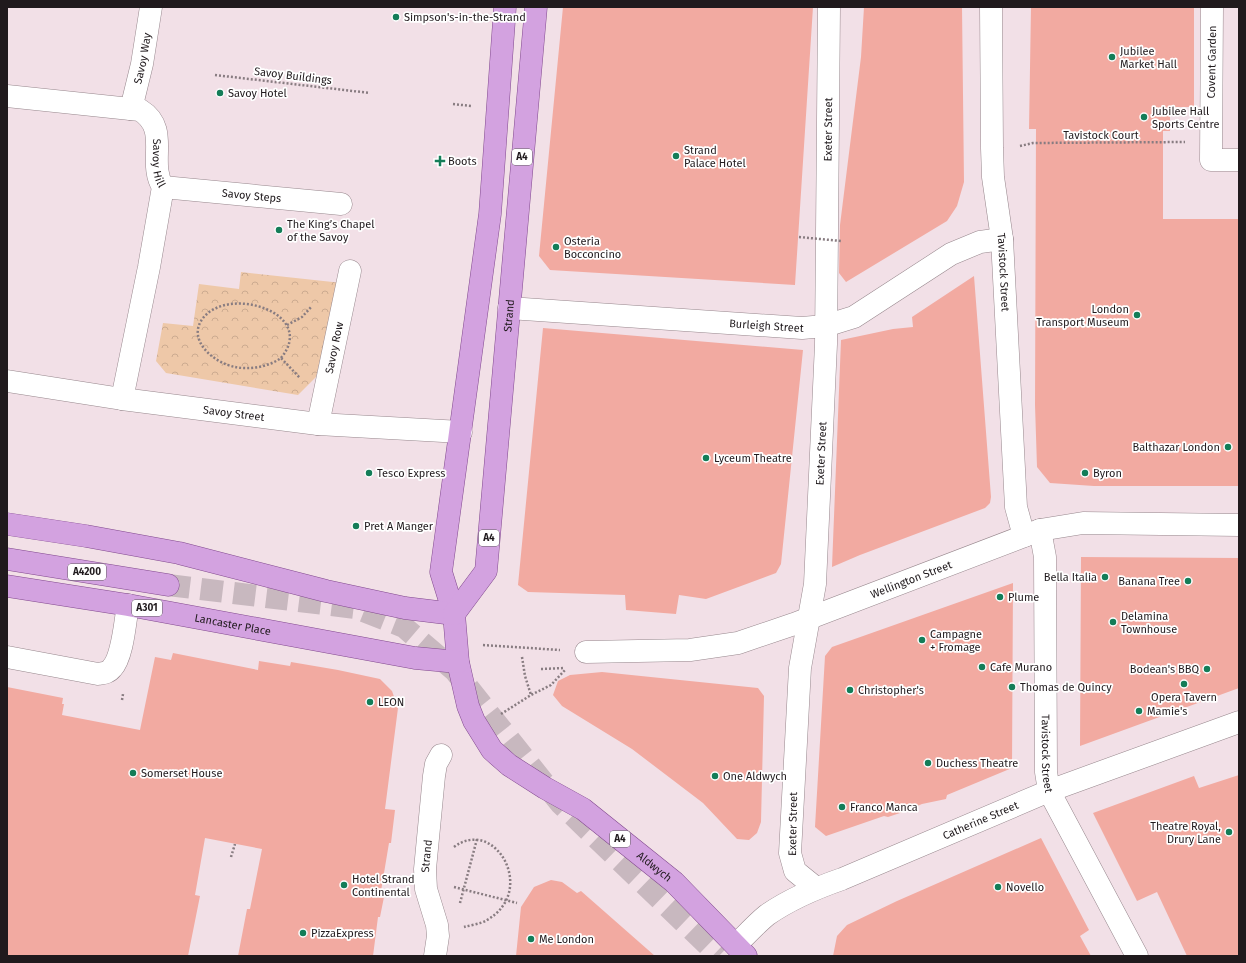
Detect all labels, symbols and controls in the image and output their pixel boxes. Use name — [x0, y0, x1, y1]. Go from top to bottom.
place label: Simpson's-in-the-Strand — [404, 11, 526, 24]
marker: Simpson's-in-the-Strand — [391, 12, 401, 22]
street label: Covent Garden — [1205, 25, 1219, 99]
street label: Savoy Way — [131, 31, 153, 85]
place label: Jubilee Market Hall — [1120, 45, 1177, 71]
marker: Jubilee Market Hall — [1107, 52, 1117, 62]
street label: Savoy Buildings — [253, 65, 333, 87]
place label: Savoy Hotel — [228, 87, 287, 100]
marker: Savoy Hotel — [215, 88, 225, 98]
street label: Exeter Street — [821, 97, 835, 162]
place label: Jubilee Hall Sports Centre — [1152, 105, 1220, 131]
marker: Jubilee Hall Sports Centre — [1139, 112, 1149, 122]
street label: Tavistock Court — [1063, 129, 1139, 142]
street label: Savoy Hill — [150, 138, 168, 190]
place label: Strand Palace Hotel — [684, 144, 746, 170]
road number: A4 — [512, 149, 532, 165]
marker: Strand Palace Hotel — [671, 151, 681, 161]
place label: Boots — [448, 155, 477, 168]
marker: Boots — [435, 156, 445, 166]
street label: Savoy Steps — [221, 186, 282, 205]
place label: The King’s Chapel of the Savoy — [287, 218, 374, 244]
marker: The King’s Chapel of the Savoy — [274, 225, 284, 235]
street label: Tavistock Street — [995, 232, 1012, 312]
place label: Osteria Bocconcino — [564, 235, 621, 261]
marker: Osteria Bocconcino — [551, 242, 561, 252]
street label: Strand — [501, 299, 517, 333]
place label: London Transport Museum — [1036, 303, 1129, 329]
marker: London Transport Museum — [1132, 310, 1142, 320]
street label: Burleigh Street — [729, 317, 804, 335]
street label: Savoy Row — [322, 320, 346, 375]
street label: Savoy Street — [202, 403, 265, 424]
street label: Exeter Street — [813, 421, 829, 486]
place label: Balthazar London — [1133, 441, 1220, 454]
marker: Balthazar London — [1223, 442, 1233, 452]
place label: Lyceum Theatre — [714, 452, 792, 465]
marker: Lyceum Theatre — [701, 453, 711, 463]
place label: Tesco Express — [377, 467, 445, 480]
place label: Byron — [1093, 467, 1122, 480]
marker: Tesco Express — [364, 468, 374, 478]
marker: Byron — [1080, 468, 1090, 478]
place label: Pret A Manger — [364, 520, 434, 533]
marker: Pret A Manger — [351, 521, 361, 531]
road number: A4 — [479, 530, 499, 546]
street label: Wellington Street — [868, 558, 954, 601]
road number: A4200 — [68, 564, 106, 580]
place label: Bella Italia — [1044, 571, 1097, 584]
marker: Bella Italia — [1100, 572, 1110, 582]
place label: Banana Tree — [1118, 575, 1180, 588]
marker: Banana Tree — [1183, 576, 1193, 586]
place label: Plume — [1008, 591, 1039, 604]
marker: Plume — [995, 592, 1005, 602]
road number: A301 — [132, 600, 162, 616]
place label: Delamina Townhouse — [1121, 610, 1177, 636]
street label: Lancaster Place — [193, 611, 272, 638]
marker: Delamina Townhouse — [1108, 617, 1118, 627]
place label: Campagne + Fromage — [930, 628, 982, 654]
marker: Campagne + Fromage — [917, 635, 927, 645]
place label: Cafe Murano — [990, 661, 1052, 674]
marker: Cafe Murano — [977, 662, 987, 672]
place label: Bodean's BBQ — [1130, 663, 1199, 676]
marker: Bodean's BBQ — [1202, 664, 1212, 674]
marker: Opera Tavern — [1179, 679, 1189, 689]
place label: Thomas de Quincy — [1020, 681, 1112, 694]
marker: Thomas de Quincy — [1007, 682, 1017, 692]
place label: Christopher's — [858, 684, 924, 697]
marker: Christopher's — [845, 685, 855, 695]
place label: Opera Tavern — [1151, 691, 1217, 704]
place label: LEON — [378, 696, 404, 709]
marker: LEON — [365, 697, 375, 707]
place label: Mamie's — [1147, 705, 1187, 718]
marker: Mamie's — [1134, 706, 1144, 716]
street label: Tavistock Street — [1039, 714, 1056, 794]
place label: Duchess Theatre — [936, 757, 1018, 770]
marker: Duchess Theatre — [923, 758, 933, 768]
place label: Somerset House — [141, 767, 222, 780]
marker: Somerset House — [128, 768, 138, 778]
place label: One Aldwych — [723, 770, 787, 783]
marker: One Aldwych — [710, 771, 720, 781]
street label: Exeter Street — [786, 792, 800, 856]
street label: Catherine Street — [941, 798, 1020, 842]
place label: Franco Manca — [850, 801, 918, 814]
marker: Franco Manca — [837, 802, 847, 812]
place label: Theatre Royal, Drury Lane — [1150, 820, 1221, 846]
marker: Theatre Royal, Drury Lane — [1224, 827, 1234, 837]
road number: A4 — [610, 831, 630, 847]
street label: Strand — [418, 839, 434, 873]
street label: Aldwych — [635, 849, 675, 884]
place label: Hotel Strand Continental — [352, 873, 415, 899]
marker: Hotel Strand Continental — [339, 880, 349, 890]
place label: Novello — [1006, 881, 1044, 894]
marker: Novello — [993, 882, 1003, 892]
place label: PizzaExpress — [311, 927, 374, 940]
marker: PizzaExpress — [298, 928, 308, 938]
place label: Me London — [539, 933, 594, 946]
marker: Me London — [526, 934, 536, 944]

